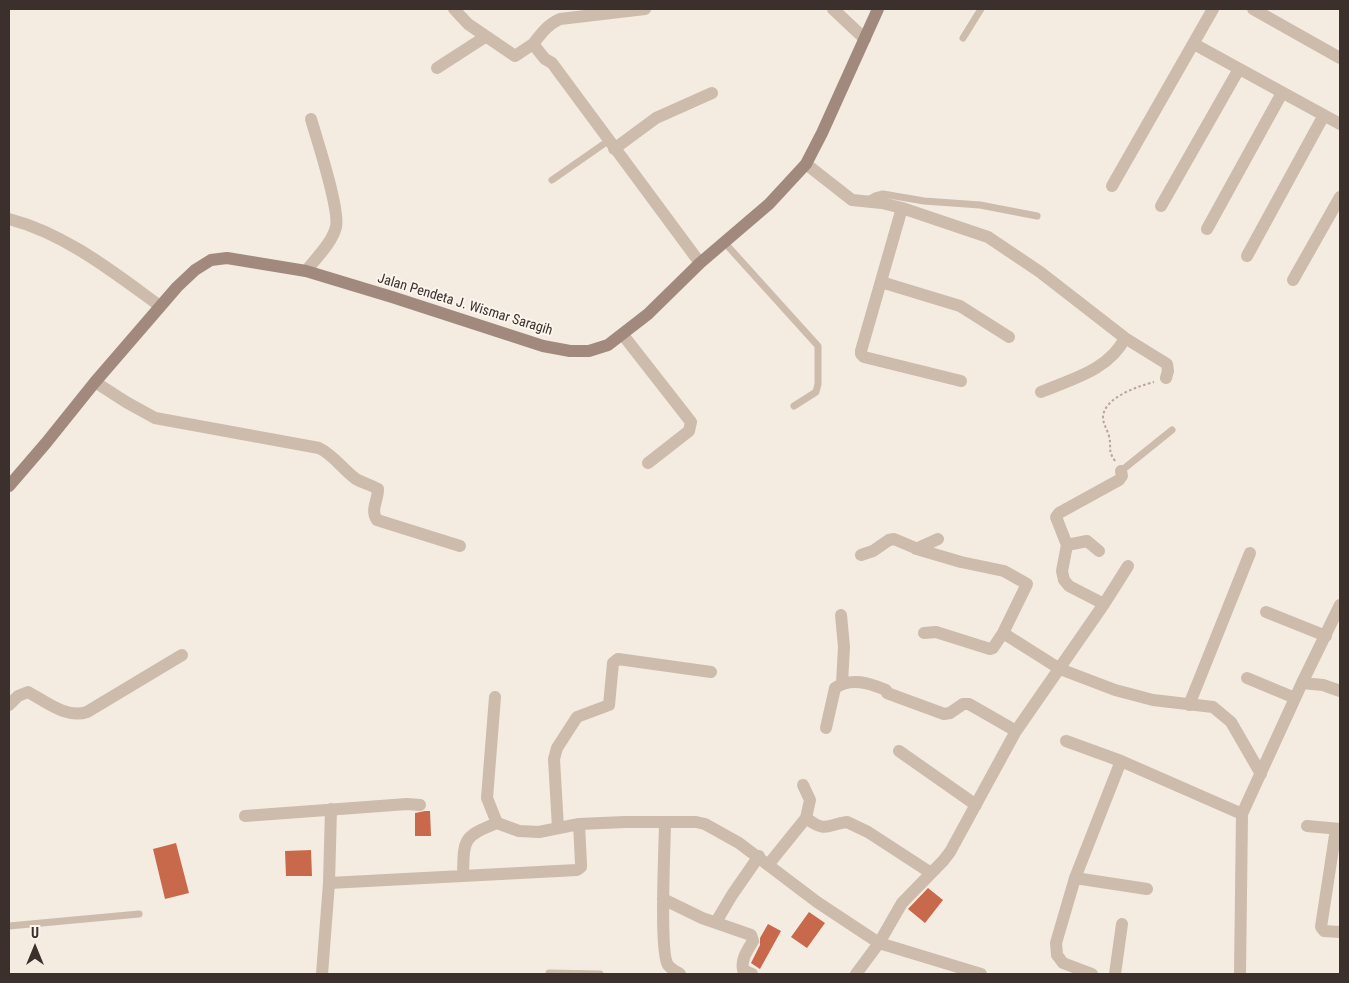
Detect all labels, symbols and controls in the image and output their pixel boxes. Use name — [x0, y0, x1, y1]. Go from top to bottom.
street label: Jalan Pendeta J. Wismar Saragih — [375, 270, 555, 340]
north arrow — [10, 923, 60, 973]
text: U — [31, 925, 39, 941]

